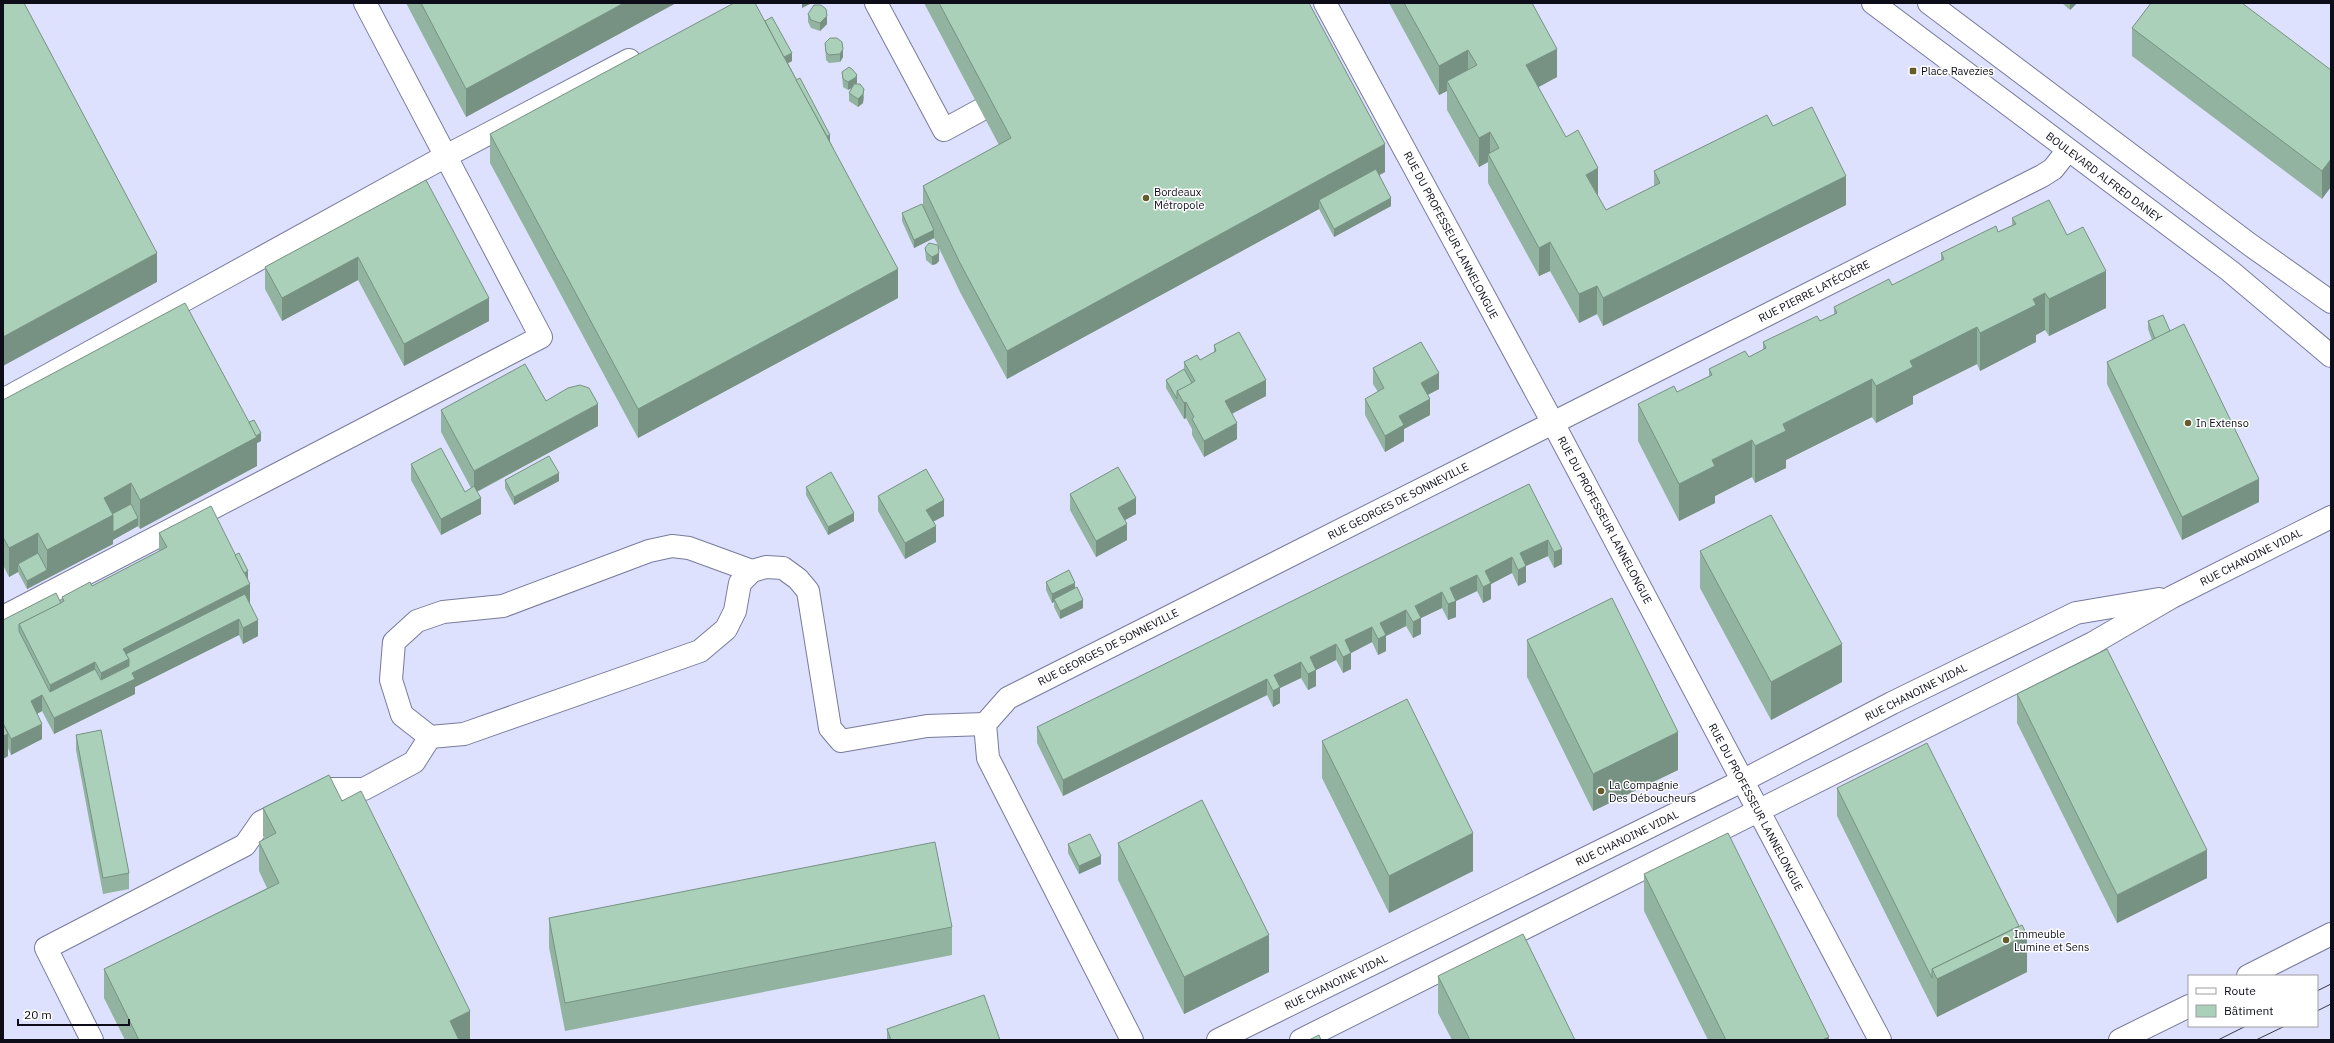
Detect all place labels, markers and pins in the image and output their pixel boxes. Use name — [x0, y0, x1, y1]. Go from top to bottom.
place label: Place Ravezies — [1921, 64, 1994, 78]
marker: Place Ravezies — [1908, 66, 1918, 76]
place label: Bordeaux Métropole — [1154, 185, 1205, 212]
marker: Bordeaux Métropole — [1141, 193, 1151, 203]
place label: In Extenso — [2196, 416, 2249, 430]
marker: In Extenso — [2183, 418, 2193, 428]
place label: La Compagnie Des Déboucheurs — [1609, 778, 1696, 805]
marker: La Compagnie Des Déboucheurs — [1596, 786, 1606, 796]
place label: Immeuble Lumine et Sens — [2014, 927, 2089, 954]
marker: Immeuble Lumine et Sens — [2001, 935, 2011, 945]

